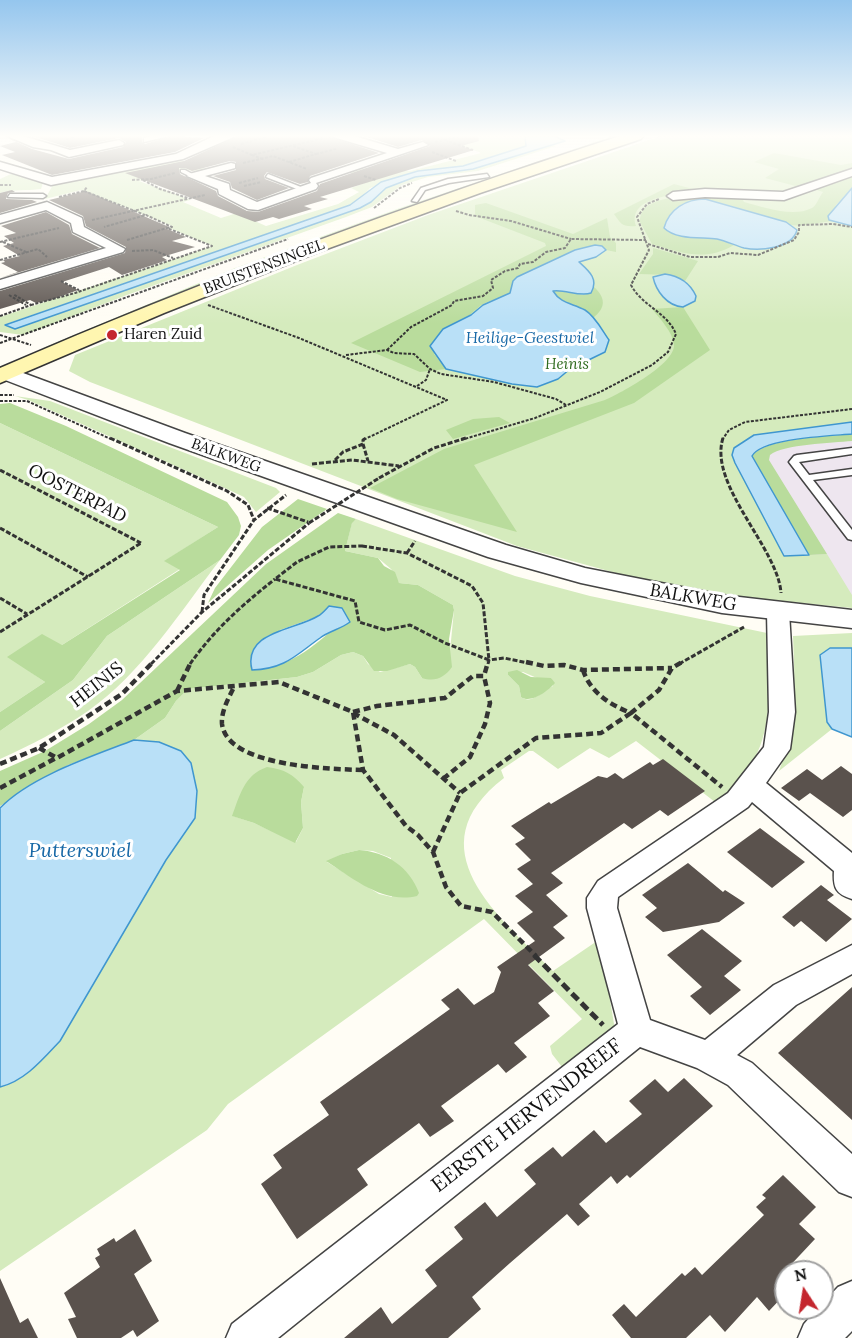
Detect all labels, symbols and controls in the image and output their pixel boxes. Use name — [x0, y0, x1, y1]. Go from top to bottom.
street label: BRUISTENSINGEL — [201, 236, 327, 298]
place label: Haren Zuid — [124, 326, 202, 344]
marker: Haren Zuid — [105, 328, 119, 342]
water label: Heilige-Geestwiel — [466, 328, 594, 348]
park label: Heinis — [545, 356, 589, 374]
street label: BALKWEG — [189, 435, 263, 477]
street label: OOSTERPAD — [24, 460, 130, 528]
street label: BALKWEG — [648, 580, 738, 616]
street label: HEINIS — [66, 658, 128, 712]
water label: Putterswiel — [28, 839, 132, 863]
street label: EERSTE HERVENDREEF — [427, 1034, 627, 1198]
north arrow — [774, 1260, 834, 1320]
text: N — [793, 1263, 809, 1285]

